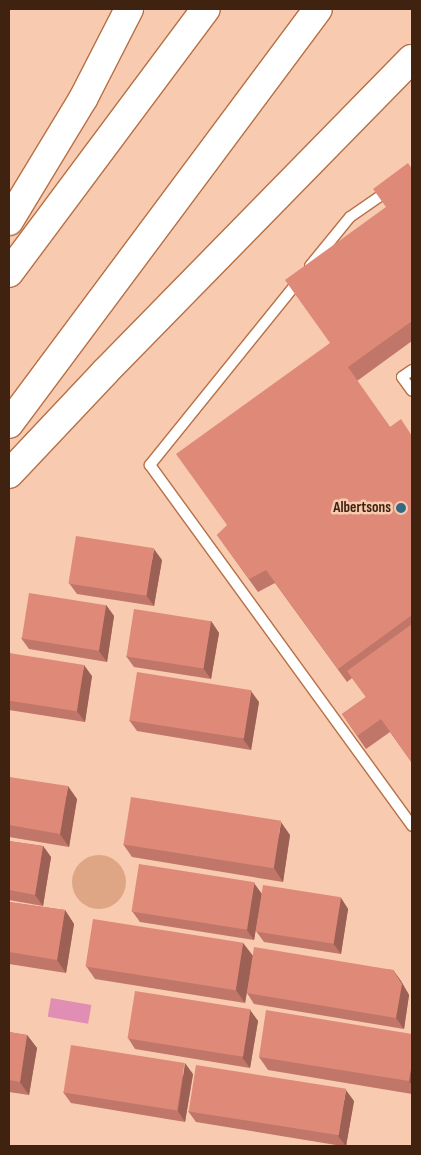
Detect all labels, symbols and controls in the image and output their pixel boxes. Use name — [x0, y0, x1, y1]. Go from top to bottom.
place label: Albertsons — [333, 499, 391, 517]
marker: Albertsons — [395, 502, 407, 514]

